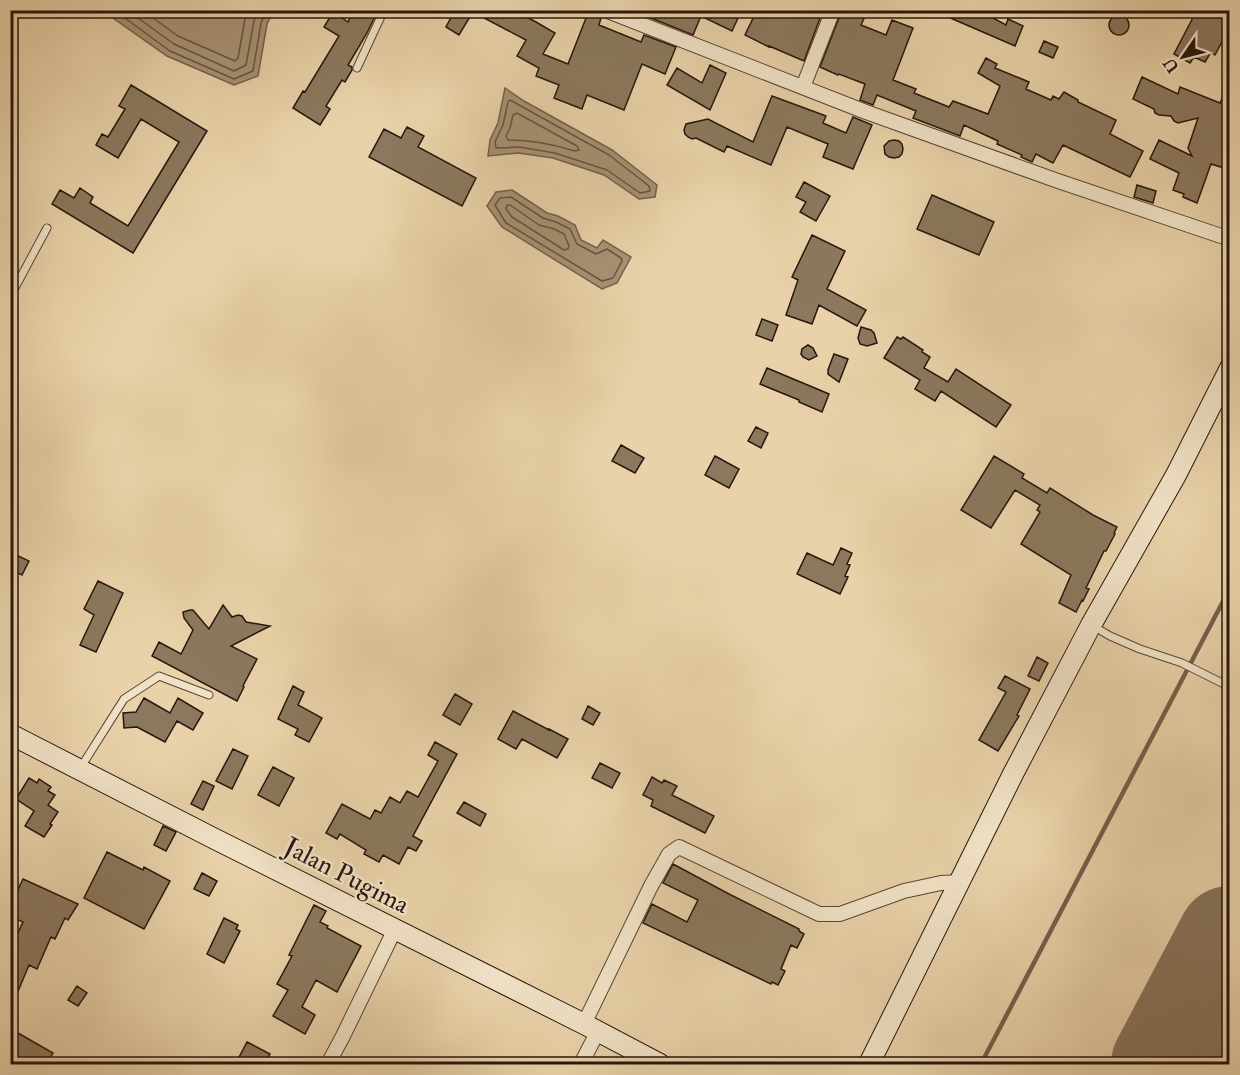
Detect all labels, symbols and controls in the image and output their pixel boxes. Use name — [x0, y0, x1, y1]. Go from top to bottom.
north arrow — [1153, 27, 1213, 87]
text: U — [1159, 53, 1184, 76]
street label: Jalan Pugima — [278, 830, 415, 921]

